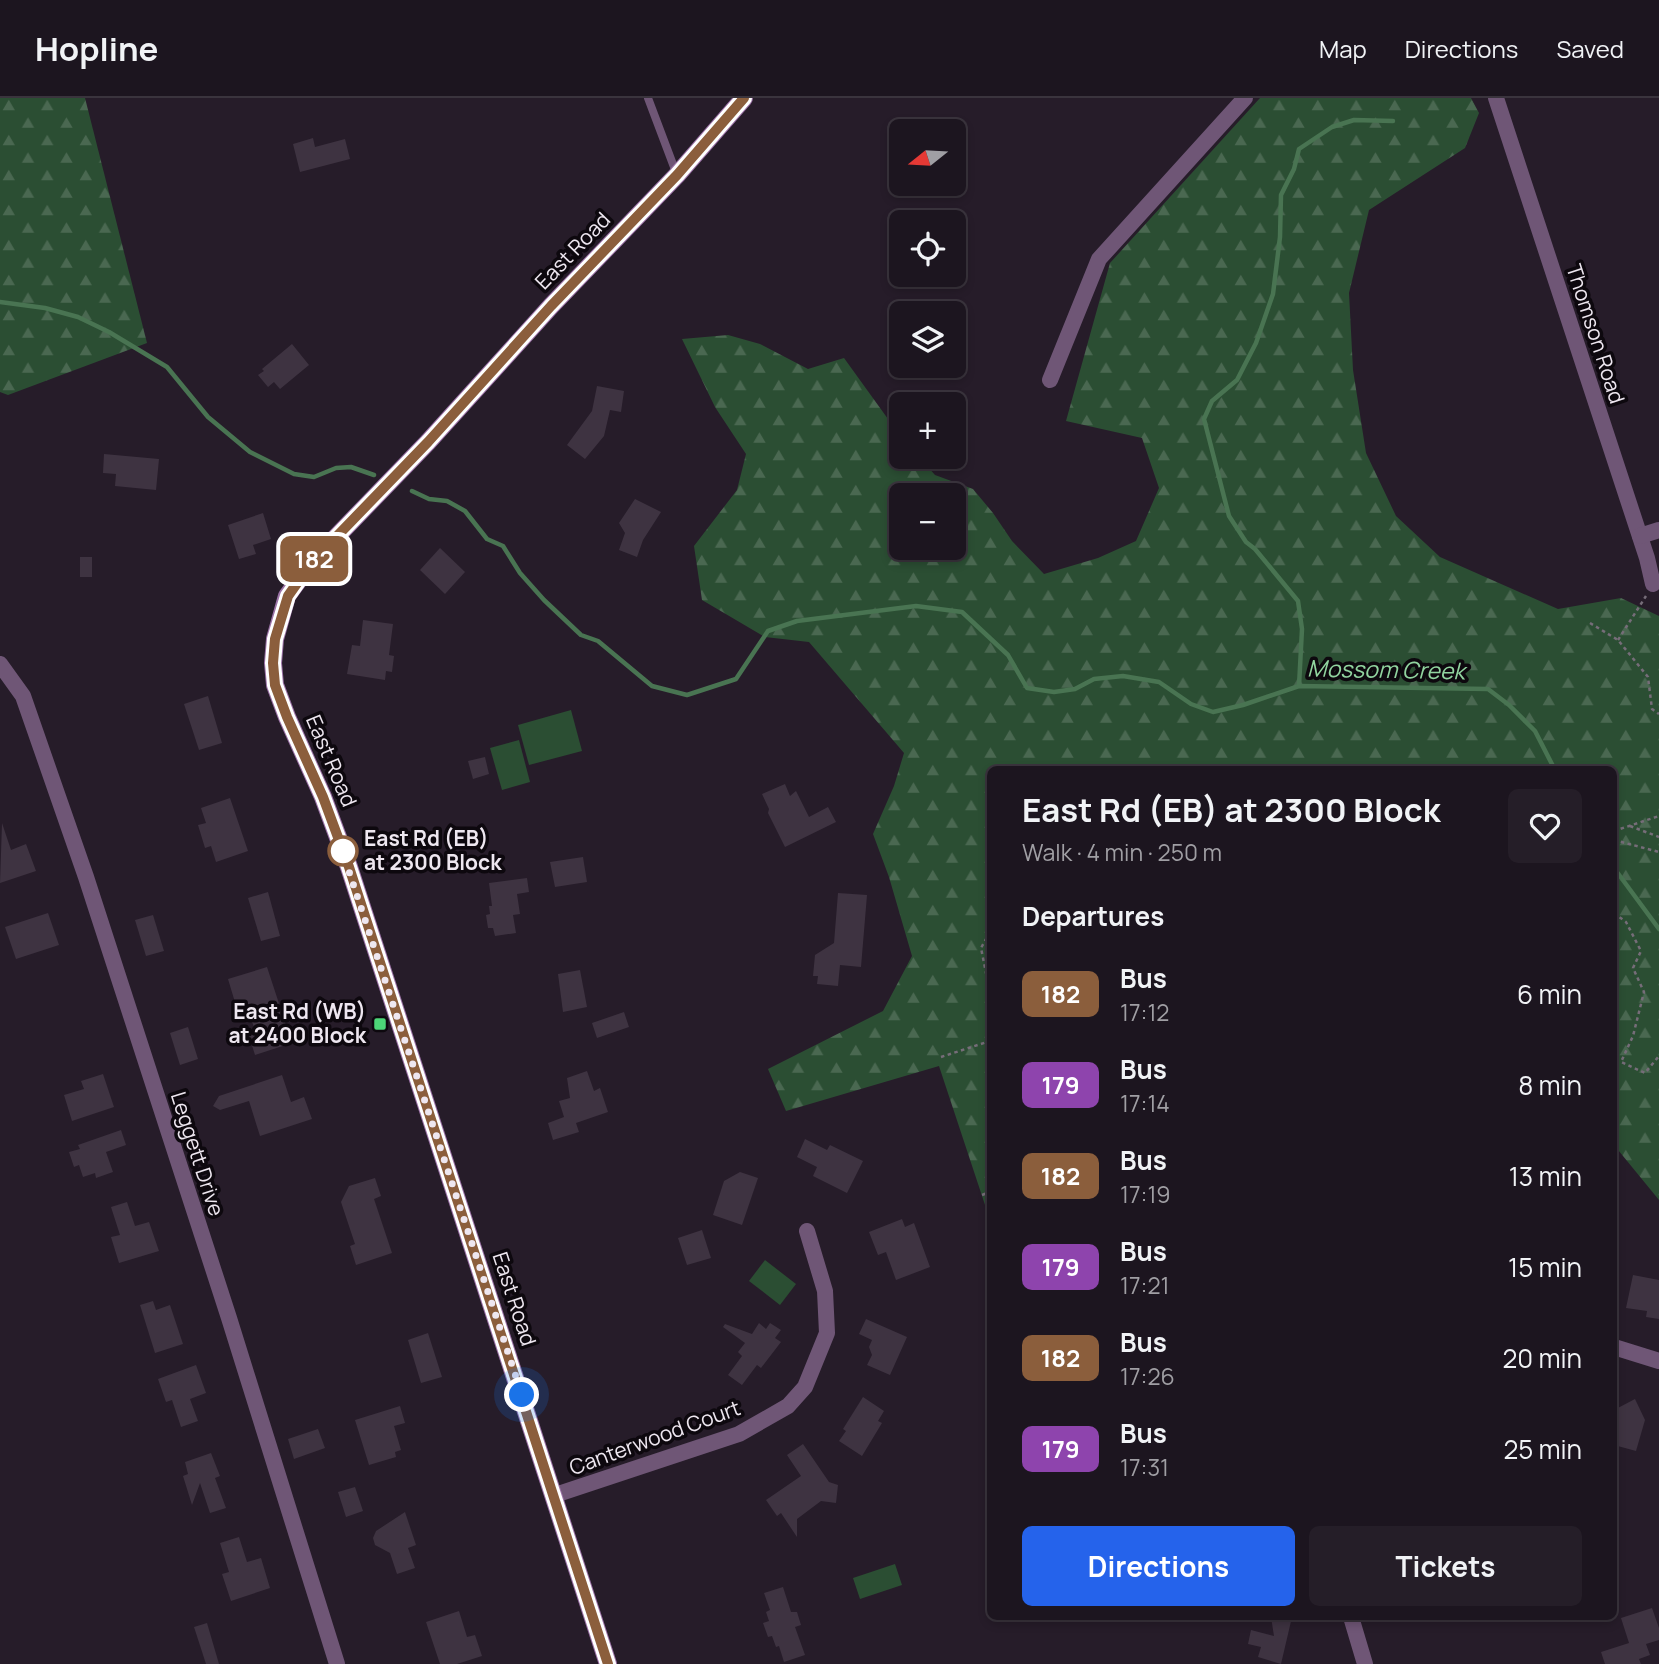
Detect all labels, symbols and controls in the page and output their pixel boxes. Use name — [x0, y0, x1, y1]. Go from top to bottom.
text: Hopline — [35, 26, 158, 71]
text: Map — [1319, 32, 1367, 65]
text: Directions — [1405, 32, 1518, 65]
text: Saved — [1556, 32, 1624, 65]
north arrow — [889, 119, 966, 196]
map controls — [889, 119, 966, 560]
street label: East Road — [529, 206, 616, 295]
button: locate — [889, 210, 966, 287]
street label: Thomson Road — [1560, 260, 1632, 407]
button: layers — [889, 301, 966, 378]
button: + — [889, 392, 966, 469]
button: − — [889, 483, 966, 560]
line badge: 182 — [274, 536, 354, 582]
text: 182 — [294, 542, 334, 575]
water label: Mossom Creek — [1307, 652, 1469, 686]
street label: East Road — [300, 710, 364, 811]
text: East Rd (EB) at 2300 Block — [1022, 787, 1440, 832]
button: heart — [1508, 789, 1582, 863]
place label: East Rd (EB) at 2300 Block — [364, 824, 502, 876]
marker: East Rd (EB) at 2300 Block — [328, 836, 358, 866]
text: Walk · 4 min · 250 m — [1022, 836, 1222, 868]
text: Departures — [1022, 898, 1164, 934]
text: Bus — [1120, 960, 1167, 996]
text: 6 min — [1517, 976, 1582, 1012]
text: 182 — [1041, 977, 1080, 1010]
text: 17:12 — [1120, 996, 1169, 1028]
place label: East Rd (WB) at 2400 Block — [228, 997, 367, 1049]
marker: East Rd (WB) at 2400 Block — [372, 1016, 388, 1032]
text: Bus — [1120, 1051, 1167, 1087]
text: 8 min — [1518, 1067, 1582, 1103]
text: 179 — [1041, 1068, 1080, 1101]
text: 17:14 — [1120, 1087, 1170, 1119]
street label: Leggett Drive — [165, 1088, 231, 1219]
text: Bus — [1120, 1142, 1167, 1178]
text: 13 min — [1509, 1158, 1582, 1194]
text: 182 — [1041, 1159, 1080, 1192]
text: 17:19 — [1120, 1178, 1171, 1210]
text: Bus — [1120, 1233, 1167, 1269]
street label: East Road — [487, 1248, 543, 1349]
text: 15 min — [1508, 1249, 1582, 1285]
text: 179 — [1041, 1250, 1080, 1283]
text: 17:21 — [1120, 1269, 1169, 1301]
text: Bus — [1120, 1324, 1167, 1360]
text: 20 min — [1503, 1340, 1582, 1376]
text: 182 — [1041, 1341, 1080, 1374]
text: 17:26 — [1120, 1360, 1175, 1392]
your location — [504, 1377, 539, 1412]
street label: Canterwood Court — [565, 1393, 744, 1481]
text: Bus — [1120, 1415, 1167, 1451]
text: 25 min — [1503, 1431, 1582, 1467]
text: 179 — [1041, 1432, 1080, 1465]
text: 17:31 — [1120, 1451, 1169, 1483]
button: Directions — [1022, 1526, 1295, 1606]
button: Tickets — [1309, 1526, 1582, 1606]

